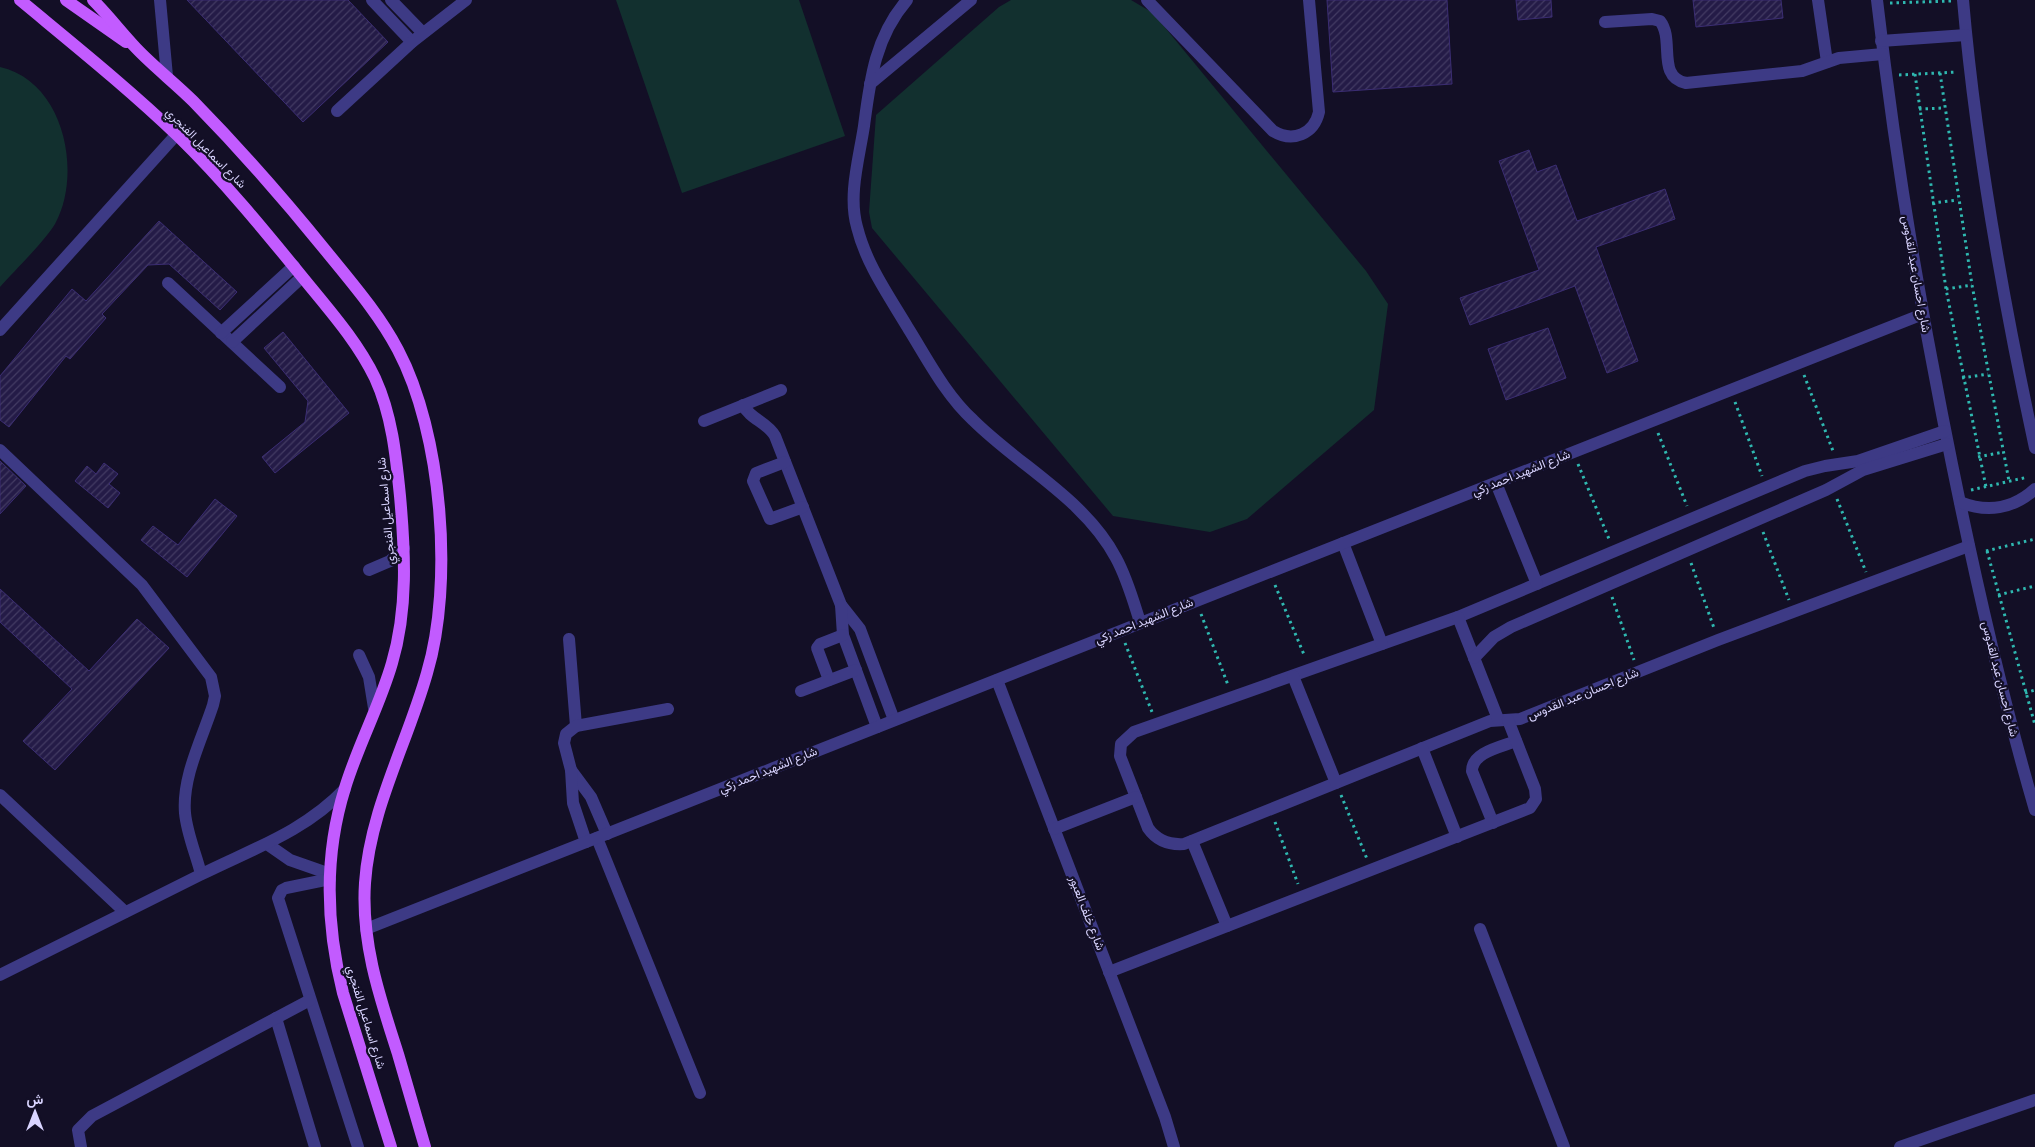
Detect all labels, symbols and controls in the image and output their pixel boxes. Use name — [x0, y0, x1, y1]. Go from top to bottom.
street label: شارع اسماعيل الفنجري — [161, 104, 250, 193]
street label: شارع احسان عبد القدوس — [1897, 214, 1935, 334]
street label: شارع الشهيد احمد زكي — [1469, 445, 1573, 502]
street label: شارع اسماعيل الفنجري — [372, 456, 401, 565]
street label: شارع الشهيد احمد زكي — [1092, 593, 1196, 650]
street label: شارع احسان عبد القدوس — [1977, 619, 2023, 739]
street label: شارع احسان عبد القدوس — [1525, 663, 1641, 725]
street label: شارع الشهيد احمد زكي — [716, 742, 820, 799]
street label: شارع خلف العبور — [1064, 872, 1109, 953]
street label: شارع اسماعيل الفنجري — [341, 963, 390, 1071]
north arrow — [10, 1087, 60, 1137]
text: ش — [27, 1089, 44, 1108]

